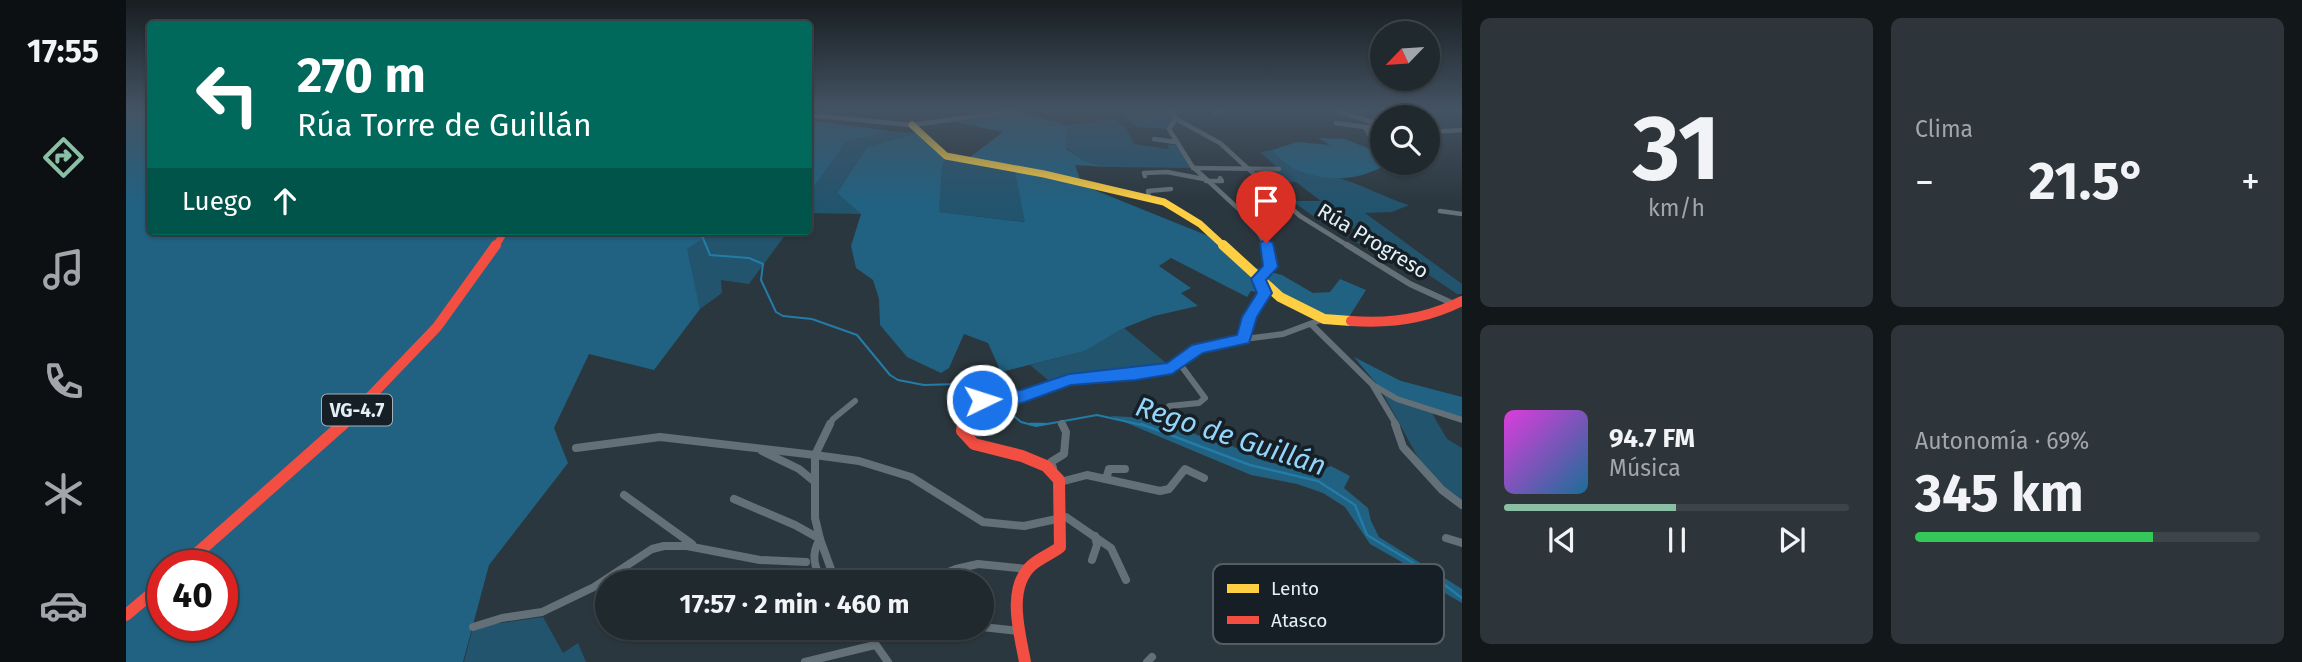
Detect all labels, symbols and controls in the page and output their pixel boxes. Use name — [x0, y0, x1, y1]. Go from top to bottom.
north arrow — [1370, 21, 1440, 91]
map controls — [1370, 21, 1440, 175]
text: 17:55 — [27, 32, 99, 70]
text: 270 m — [297, 46, 426, 105]
icon: left — [182, 49, 273, 140]
text: 31 — [1633, 94, 1720, 203]
button: search — [1370, 105, 1440, 175]
text: Rúa Torre de Guillán — [297, 106, 592, 144]
text: Clima — [1915, 115, 1973, 143]
icon: directions — [39, 133, 88, 182]
text: 21.5° — [2029, 150, 2146, 213]
text: − — [1915, 159, 1934, 205]
text: + — [2241, 159, 2260, 205]
pin — [1236, 171, 1296, 243]
icon: ahead — [266, 182, 304, 220]
icon: arrive — [1247, 182, 1285, 220]
text: Luego — [182, 186, 252, 217]
text: km/h — [1648, 194, 1705, 222]
street label: Rúa Progreso — [1313, 198, 1433, 284]
icon: music — [39, 245, 88, 294]
icon: phone — [39, 357, 88, 406]
position arrow — [945, 363, 1019, 437]
water label: Rego de Guillán — [1132, 390, 1330, 482]
road number: VG-4.7 — [322, 394, 392, 426]
text: 94.7 FM — [1609, 423, 1695, 454]
text: Autonomía · 69% — [1915, 427, 2089, 455]
text: Música — [1609, 454, 1681, 482]
text: 345 km — [1915, 462, 2084, 525]
icon: climate — [39, 469, 88, 518]
icon: previous — [1543, 521, 1581, 559]
icon: pause — [1658, 521, 1696, 559]
icon: next — [1773, 521, 1811, 559]
speed limit sign: 40 — [147, 550, 238, 641]
legend — [1213, 564, 1444, 644]
text: Lento — [1271, 577, 1319, 600]
icon: car — [39, 581, 88, 630]
text: 17:57 · 2 min · 460 m — [680, 589, 909, 620]
text: Atasco — [1271, 609, 1327, 632]

